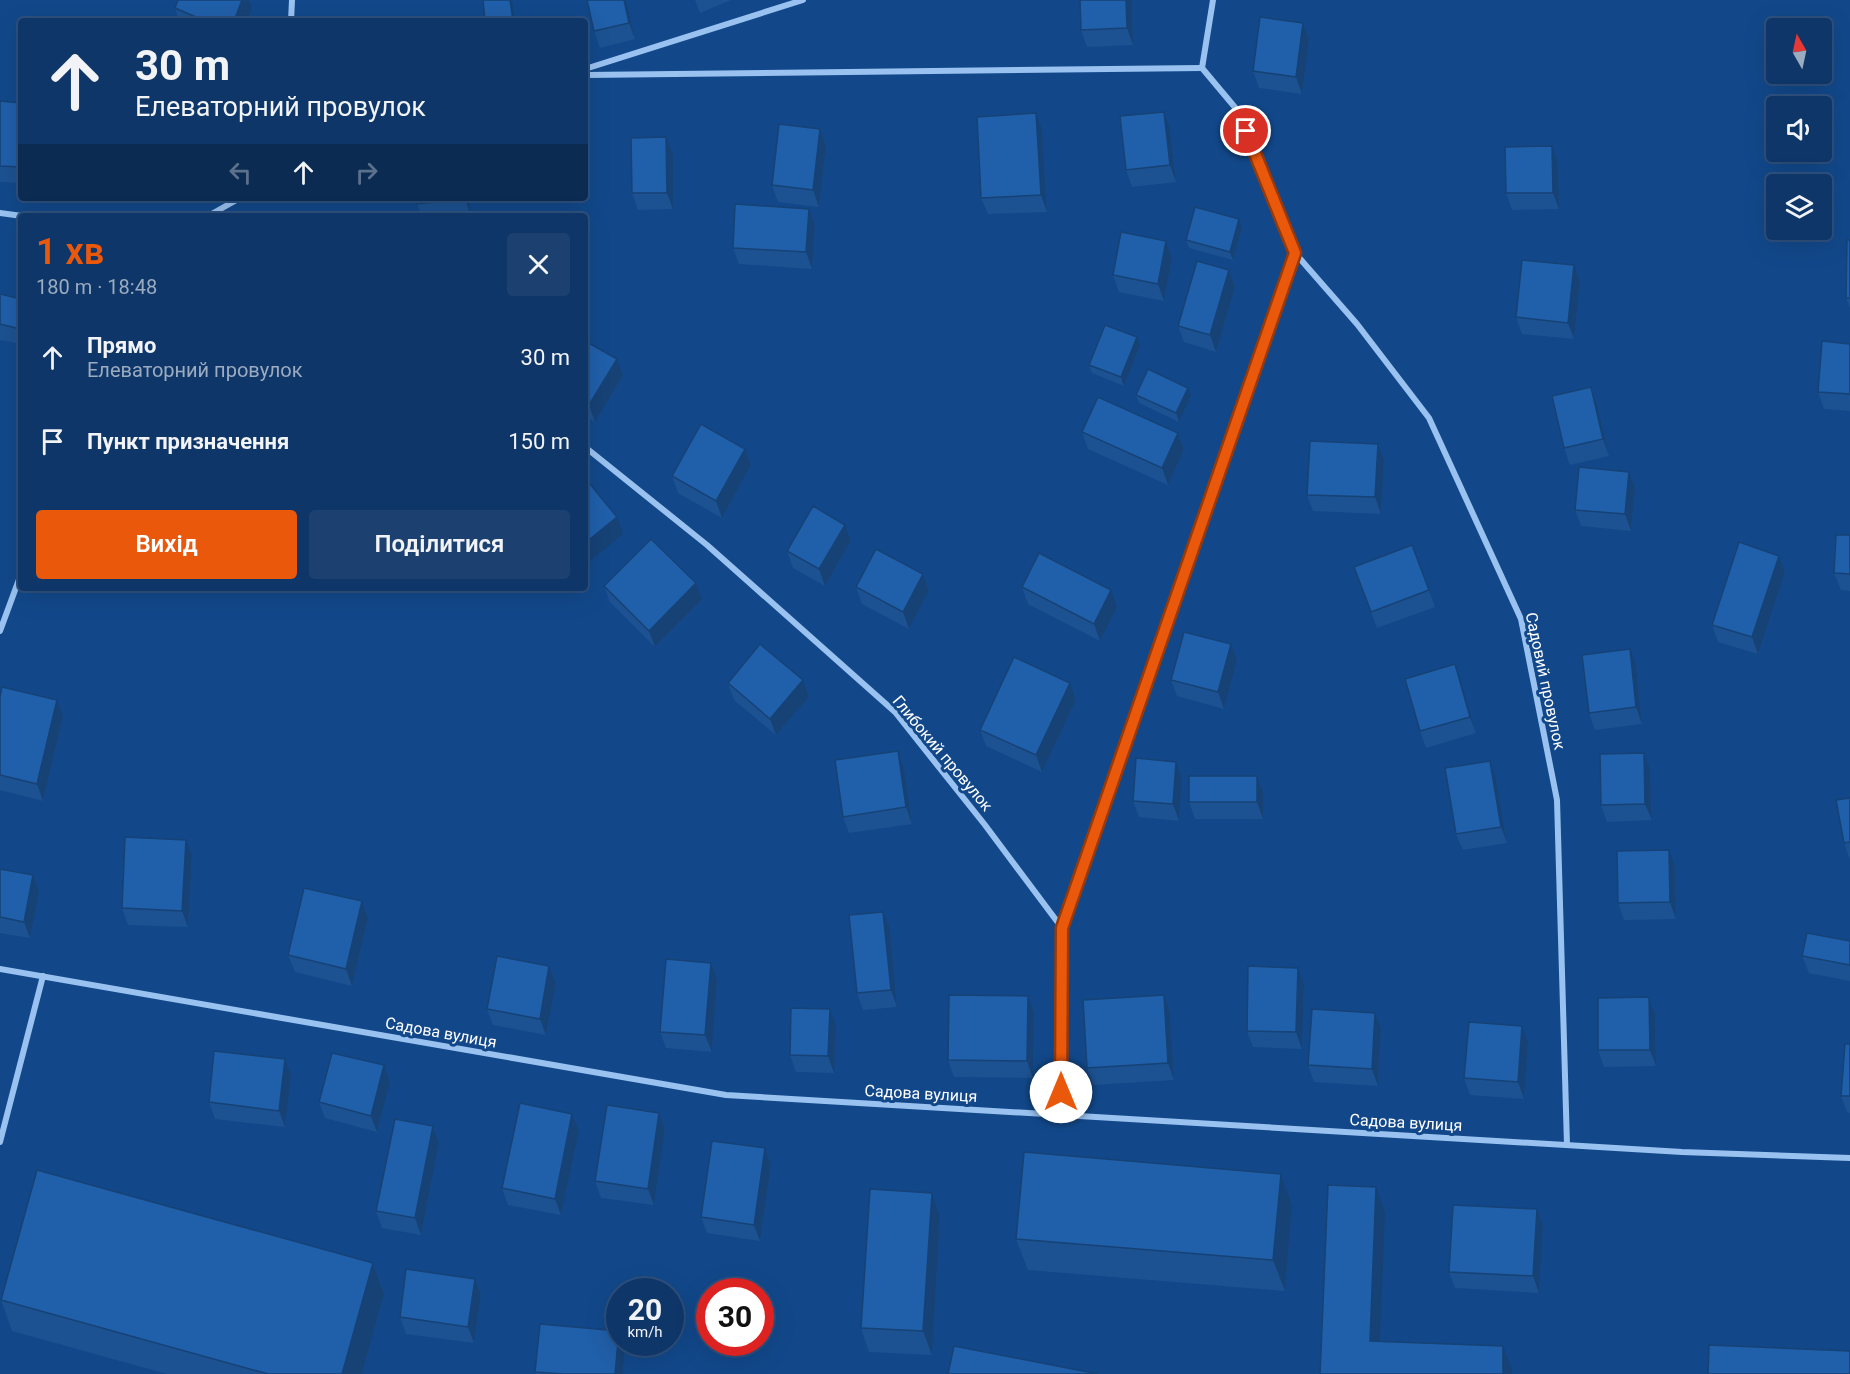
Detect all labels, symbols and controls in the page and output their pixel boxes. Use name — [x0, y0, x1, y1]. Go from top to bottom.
north arrow — [1766, 18, 1832, 84]
map controls — [1766, 18, 1832, 240]
text: 30 m — [135, 41, 230, 90]
icon: ahead — [36, 42, 114, 120]
text: Елеваторний провулок — [135, 91, 426, 123]
button: sound — [1766, 96, 1832, 162]
pin — [1220, 105, 1271, 156]
icon: arrive — [1229, 114, 1262, 147]
icon: left — [224, 156, 257, 189]
icon: ahead — [287, 156, 320, 189]
icon: right — [350, 156, 383, 189]
button: layers — [1766, 174, 1832, 240]
text: 1 хв — [36, 231, 104, 273]
button: close — [507, 233, 570, 296]
text: 180 m · 18:48 — [36, 275, 157, 299]
text: Прямо — [87, 333, 156, 358]
icon: ahead — [36, 341, 69, 374]
text: 30 m — [521, 345, 570, 370]
text: Елеваторний провулок — [87, 358, 302, 382]
icon: arrive — [36, 425, 69, 458]
text: Пункт призначення — [87, 429, 289, 454]
text: 150 m — [508, 429, 570, 454]
button: Вихід — [36, 510, 297, 579]
button: Поділитися — [309, 510, 570, 579]
street label: Садовий провулок — [1522, 611, 1569, 752]
street label: Глибокий провулок — [889, 692, 997, 815]
street label: Садова вулиця — [384, 1013, 498, 1052]
position arrow — [1029, 1060, 1093, 1124]
street label: Садова вулиця — [864, 1081, 978, 1106]
street label: Садова вулиця — [1349, 1110, 1463, 1135]
speed limit sign: 30 — [696, 1278, 774, 1356]
text: 20 — [628, 1292, 662, 1327]
text: km/h — [627, 1323, 663, 1341]

